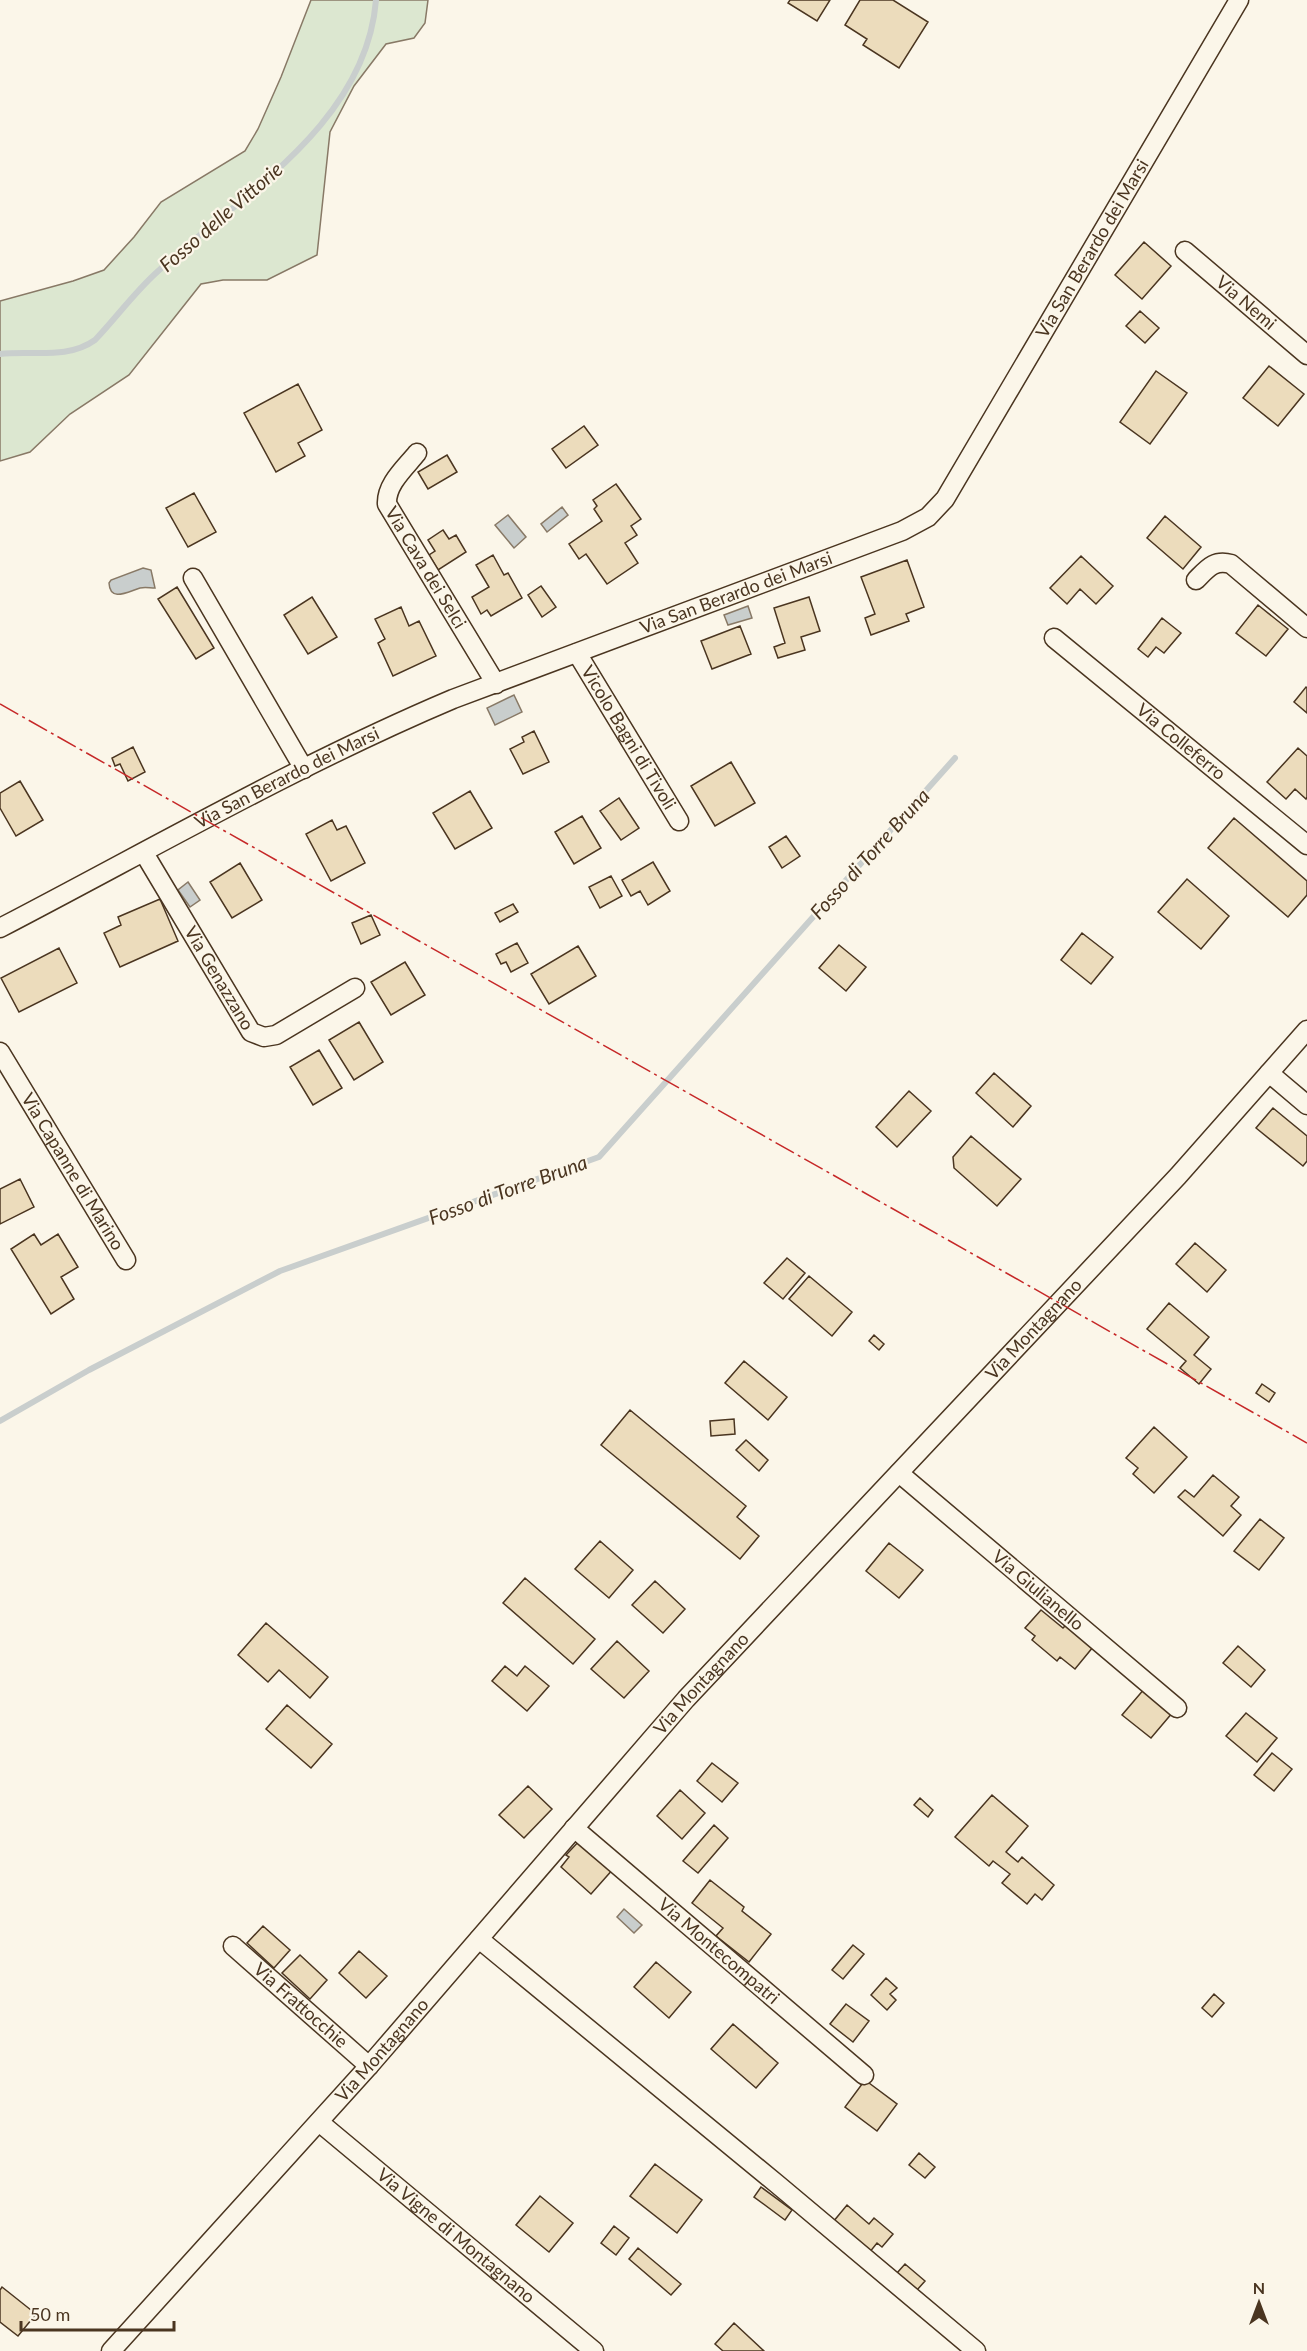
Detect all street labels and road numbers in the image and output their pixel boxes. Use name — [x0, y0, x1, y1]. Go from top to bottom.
street label: Via San Berardo dei Marsi — [1031, 155, 1153, 341]
street label: Via Nemi — [1212, 270, 1281, 334]
street label: Via Cava dei Selci — [381, 502, 472, 632]
street label: Via San Berardo dei Marsi — [637, 546, 835, 638]
street label: Vicolo Bagni di Tivoli — [577, 661, 681, 813]
street label: Via Colleferro — [1133, 698, 1231, 784]
street label: Via San Berardo dei Marsi — [191, 721, 382, 833]
street label: Via Genazzano — [180, 922, 259, 1034]
street label: Via Capanne di Marino — [17, 1089, 129, 1254]
street label: Via Montagnano — [980, 1273, 1086, 1384]
street label: Via Giulianello — [988, 1545, 1089, 1635]
street label: Via Montagnano — [648, 1627, 753, 1739]
street label: Via Montecompatri — [654, 1893, 784, 2008]
street label: Via Frattocchie — [250, 1957, 353, 2052]
street label: Via Montagnano — [330, 1993, 433, 2106]
street label: Via Vigne di Montagnano — [373, 2163, 540, 2307]

